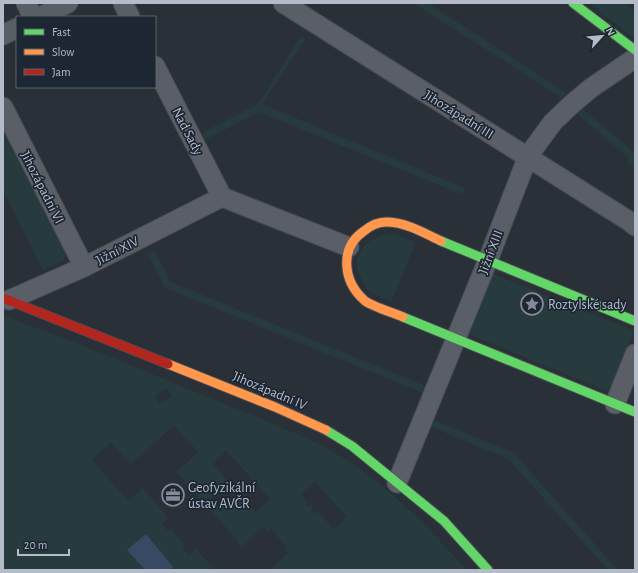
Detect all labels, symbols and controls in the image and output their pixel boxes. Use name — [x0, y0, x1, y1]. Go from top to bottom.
legend — [16, 16, 156, 88]
north arrow — [582, 16, 622, 56]
text: Fast — [52, 26, 71, 38]
text: N — [604, 26, 617, 38]
text: Slow — [52, 46, 74, 58]
text: Jam — [52, 66, 71, 78]
street label: Jihozápadní III — [421, 88, 496, 142]
street label: Nad Sady — [169, 105, 205, 158]
street label: Jihozápadni VI — [18, 149, 66, 226]
street label: Jižní XIII — [476, 228, 506, 276]
street label: Jižní XIV — [94, 234, 141, 268]
place icon: Roztylské sady — [519, 291, 545, 317]
place label: Roztylské sady — [548, 298, 627, 312]
street label: Jihozápadní IV — [230, 369, 309, 413]
place label: Geofyzikální ústav AVČR — [188, 481, 256, 511]
office icon: Geofyzikální ústav AVČR — [160, 482, 186, 508]
scale bar — [18, 531, 69, 557]
text: 20 m — [24, 539, 47, 551]

